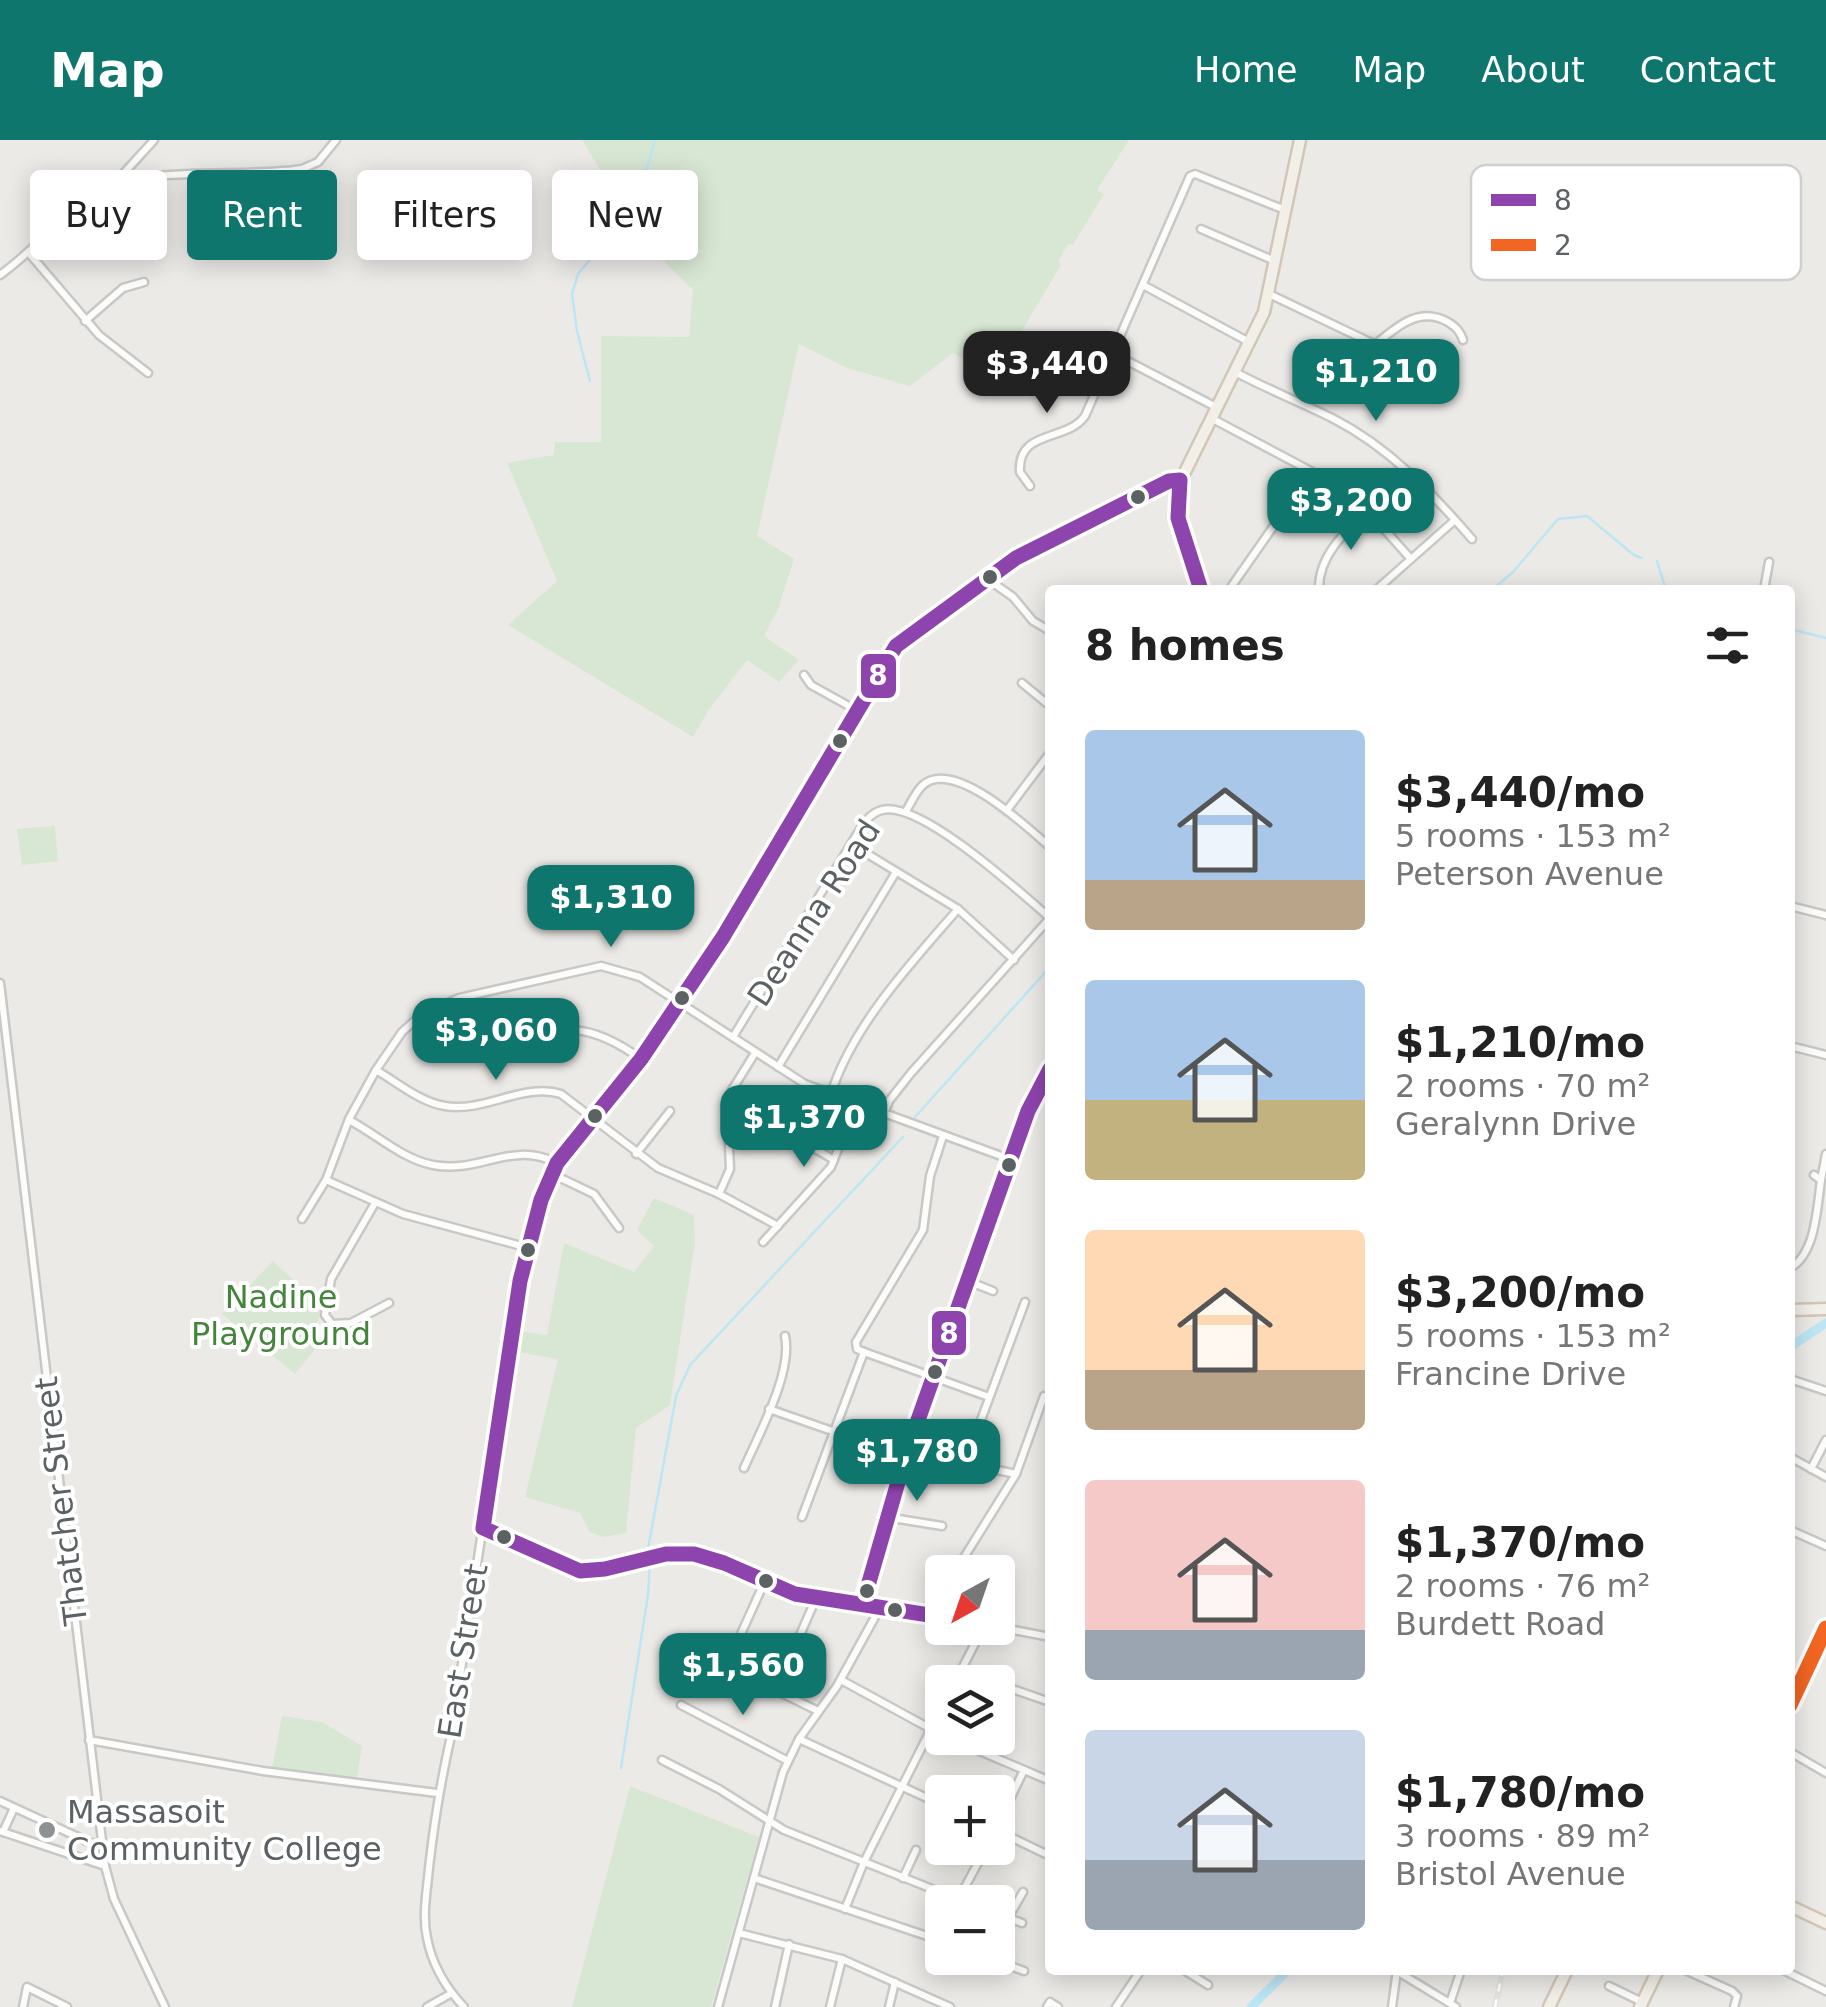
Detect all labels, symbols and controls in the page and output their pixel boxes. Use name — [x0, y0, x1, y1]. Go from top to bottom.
text: Map — [50, 42, 165, 98]
text: Home — [1194, 50, 1297, 90]
text: Map — [1352, 50, 1426, 90]
text: About — [1481, 50, 1585, 90]
text: Contact — [1640, 50, 1776, 90]
legend — [1471, 165, 1801, 280]
chip: Buy — [30, 170, 167, 260]
chip: Rent — [187, 170, 337, 260]
chip: Filters — [357, 170, 532, 260]
chip: New — [552, 170, 698, 260]
text: 8 — [1554, 184, 1572, 217]
text: 2 — [1554, 229, 1572, 262]
pin: $3,440 — [966, 331, 1128, 416]
pin: $1,210 — [1295, 339, 1457, 424]
text: $3,440 — [985, 344, 1109, 382]
text: $1,210 — [1314, 352, 1438, 390]
pin: $3,200 — [1270, 468, 1432, 553]
text: $3,200 — [1289, 481, 1413, 519]
unlabelled marker — [1128, 487, 1148, 507]
unlabelled marker — [980, 567, 1000, 587]
icon: filters — [1700, 618, 1755, 673]
text: 8 homes — [1085, 621, 1285, 670]
line badge: 8 — [859, 652, 898, 700]
text: 8 — [868, 659, 888, 692]
unlabelled marker — [830, 731, 850, 751]
text: $3,440/mo — [1395, 768, 1645, 817]
icon: home — [1165, 770, 1285, 890]
street label: Deanna Road — [740, 813, 888, 1013]
text: 5 rooms · 153 m² — [1395, 817, 1671, 855]
text: Peterson Avenue — [1395, 855, 1664, 893]
pin: $1,310 — [530, 865, 692, 950]
text: $1,310 — [549, 878, 673, 916]
unlabelled marker — [672, 988, 692, 1008]
pin: $3,060 — [415, 998, 577, 1083]
text: $3,060 — [434, 1011, 558, 1049]
text: $1,210/mo — [1395, 1018, 1645, 1067]
icon: home — [1165, 1020, 1285, 1140]
text: 2 rooms · 70 m² — [1395, 1067, 1650, 1105]
pin: $1,370 — [723, 1085, 885, 1170]
text: $1,370 — [742, 1098, 866, 1136]
text: Geralynn Drive — [1395, 1105, 1636, 1143]
unlabelled marker — [585, 1106, 605, 1126]
unlabelled marker — [999, 1155, 1019, 1175]
unlabelled marker — [518, 1240, 538, 1260]
text: $3,200/mo — [1395, 1268, 1645, 1317]
icon: home — [1165, 1270, 1285, 1390]
park label: Nadine Playground — [191, 1278, 371, 1353]
line badge: 8 — [930, 1309, 968, 1357]
text: 8 — [939, 1317, 959, 1350]
text: 5 rooms · 153 m² — [1395, 1317, 1671, 1355]
text: Francine Drive — [1395, 1355, 1626, 1393]
unlabelled marker — [925, 1362, 945, 1382]
street label: Thatcher Street — [27, 1375, 95, 1628]
pin: $1,780 — [836, 1419, 998, 1504]
text: $1,780 — [855, 1432, 979, 1470]
text: $1,370/mo — [1395, 1518, 1645, 1567]
icon: home — [1165, 1520, 1285, 1640]
unlabelled marker — [494, 1527, 514, 1547]
north arrow — [925, 1555, 1015, 1645]
map controls — [925, 1555, 1015, 1975]
street label: East Street — [430, 1561, 496, 1741]
text: 2 rooms · 76 m² — [1395, 1567, 1650, 1605]
unlabelled marker — [756, 1571, 776, 1591]
unlabelled marker — [857, 1581, 877, 1601]
unlabelled marker — [885, 1600, 905, 1620]
text: Burdett Road — [1395, 1605, 1605, 1643]
pin: $1,560 — [662, 1633, 824, 1718]
text: $1,560 — [681, 1646, 805, 1684]
button: layers — [925, 1665, 1015, 1755]
text: $1,780/mo — [1395, 1768, 1645, 1817]
icon: home — [1165, 1770, 1285, 1890]
button: + — [925, 1775, 1015, 1865]
place label: Massasoit Community College — [67, 1793, 382, 1868]
text: 3 rooms · 89 m² — [1395, 1817, 1650, 1855]
marker: Massasoit Community College — [36, 1819, 58, 1841]
text: Bristol Avenue — [1395, 1855, 1626, 1893]
button: − — [925, 1885, 1015, 1975]

